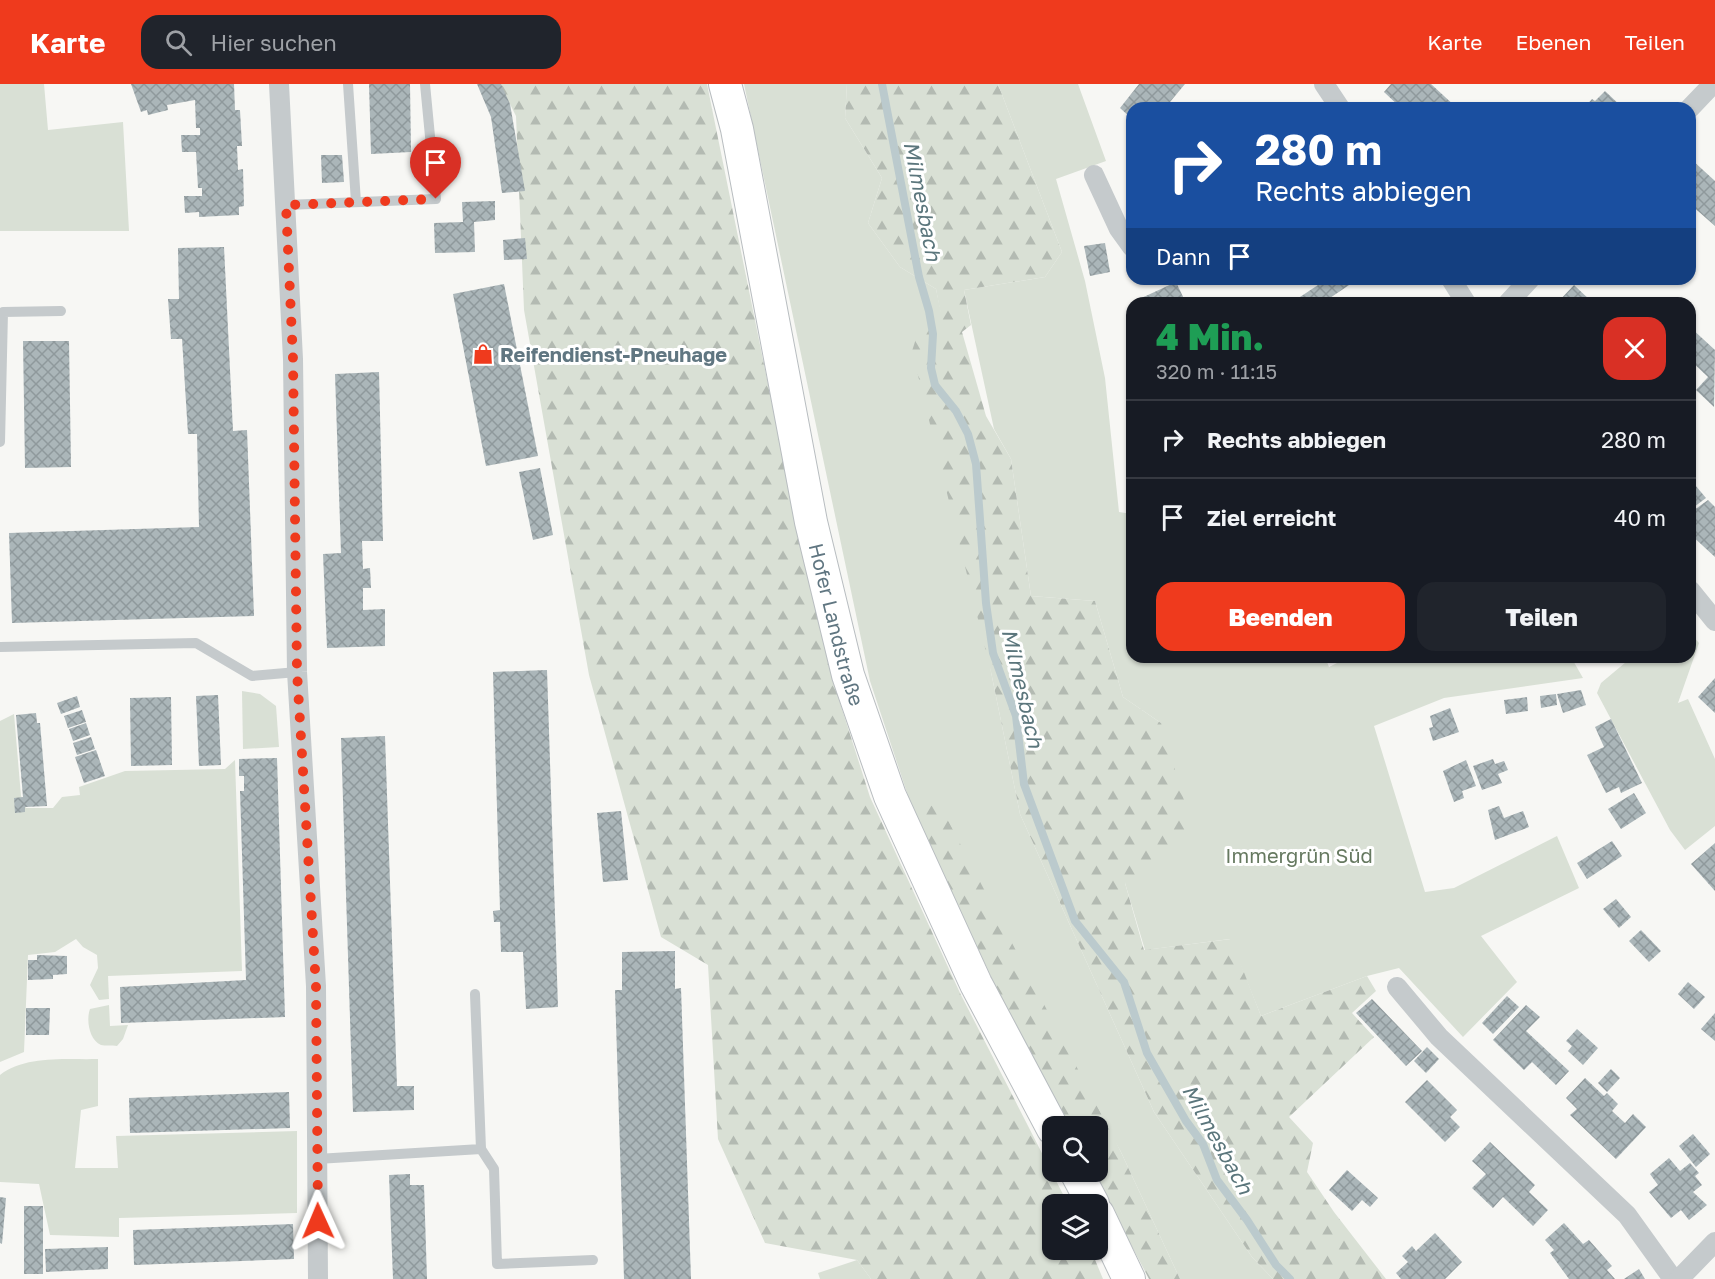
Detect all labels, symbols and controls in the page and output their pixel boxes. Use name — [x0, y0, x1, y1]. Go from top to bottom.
search box — [141, 15, 561, 69]
text: Karte — [30, 26, 105, 59]
icon: search — [162, 26, 195, 59]
text: Hier suchen — [210, 29, 337, 56]
text: Karte — [1427, 29, 1483, 55]
text: Ebenen — [1516, 29, 1591, 55]
text: Teilen — [1624, 29, 1685, 55]
text: 280 m — [1255, 124, 1382, 174]
icon: right — [1156, 126, 1234, 204]
pin — [410, 137, 461, 199]
water label: Milmesbach — [899, 139, 948, 264]
icon: arrive — [419, 146, 452, 179]
text: Rechts abbiegen — [1255, 175, 1472, 207]
icon: arrive — [1223, 240, 1256, 273]
text: Dann — [1156, 243, 1211, 270]
text: 4 Min. — [1156, 315, 1264, 358]
button: close — [1603, 317, 1666, 380]
shop icon: Reifendienst-Pneuhage — [471, 342, 495, 366]
place label: Reifendienst-Pneuhage — [500, 342, 727, 366]
text: 320 m · 11:15 — [1156, 359, 1277, 383]
icon: right — [1156, 423, 1189, 456]
text: Rechts abbiegen — [1207, 426, 1386, 453]
text: 280 m — [1601, 426, 1666, 453]
icon: arrive — [1156, 501, 1189, 534]
text: Ziel erreicht — [1207, 504, 1336, 531]
text: 40 m — [1614, 504, 1666, 531]
street label: Hofer Landstraße — [805, 541, 870, 709]
button: Beenden — [1156, 582, 1405, 651]
button: Teilen — [1417, 582, 1666, 651]
water label: Milmesbach — [997, 626, 1050, 751]
park label: Immergrün Süd — [1225, 843, 1373, 867]
water label: Milmesbach — [1177, 1080, 1259, 1199]
map controls — [1042, 1116, 1108, 1260]
button: search — [1042, 1116, 1108, 1182]
position arrow — [286, 1189, 350, 1253]
button: layers — [1042, 1194, 1108, 1260]

